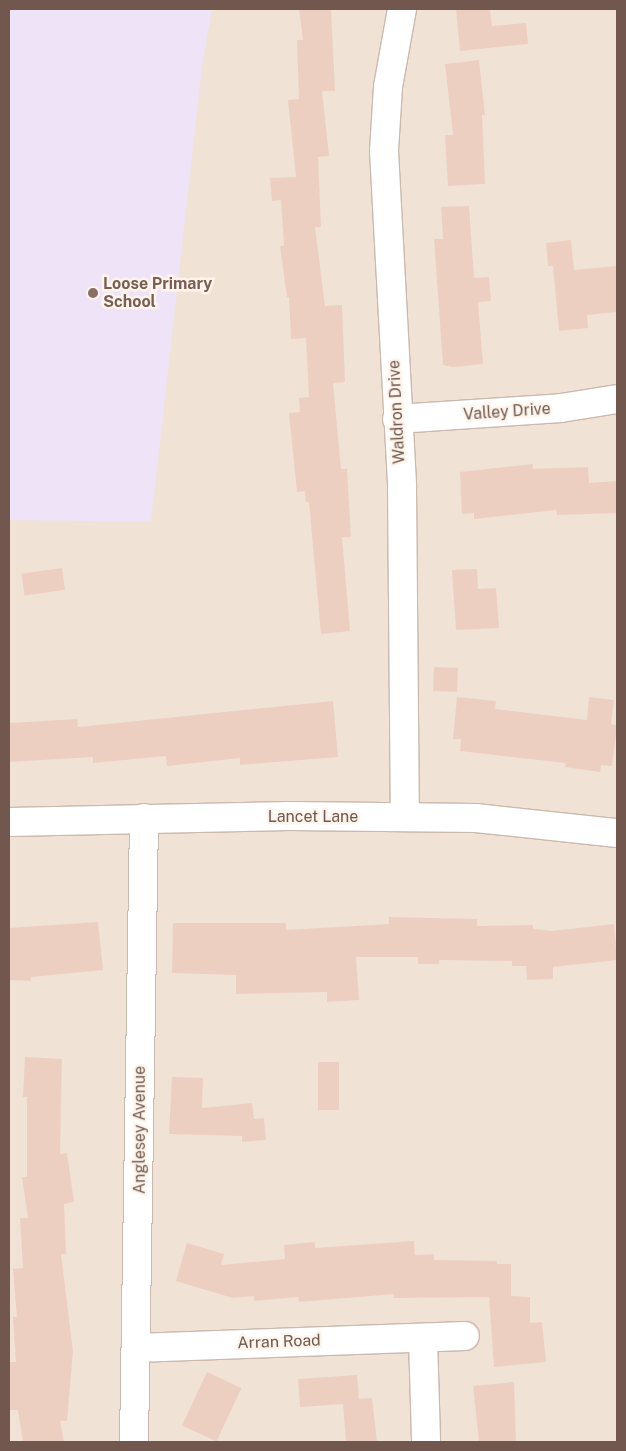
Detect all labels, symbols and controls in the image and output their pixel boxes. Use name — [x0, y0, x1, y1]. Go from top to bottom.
place label: Loose Primary School — [103, 274, 212, 312]
marker: Loose Primary School — [87, 287, 99, 299]
street label: Waldron Drive — [385, 360, 409, 464]
street label: Valley Drive — [463, 399, 551, 425]
street label: Lancet Lane — [268, 807, 358, 827]
street label: Anglesey Avenue — [130, 1066, 150, 1194]
street label: Arran Road — [237, 1331, 321, 1353]

